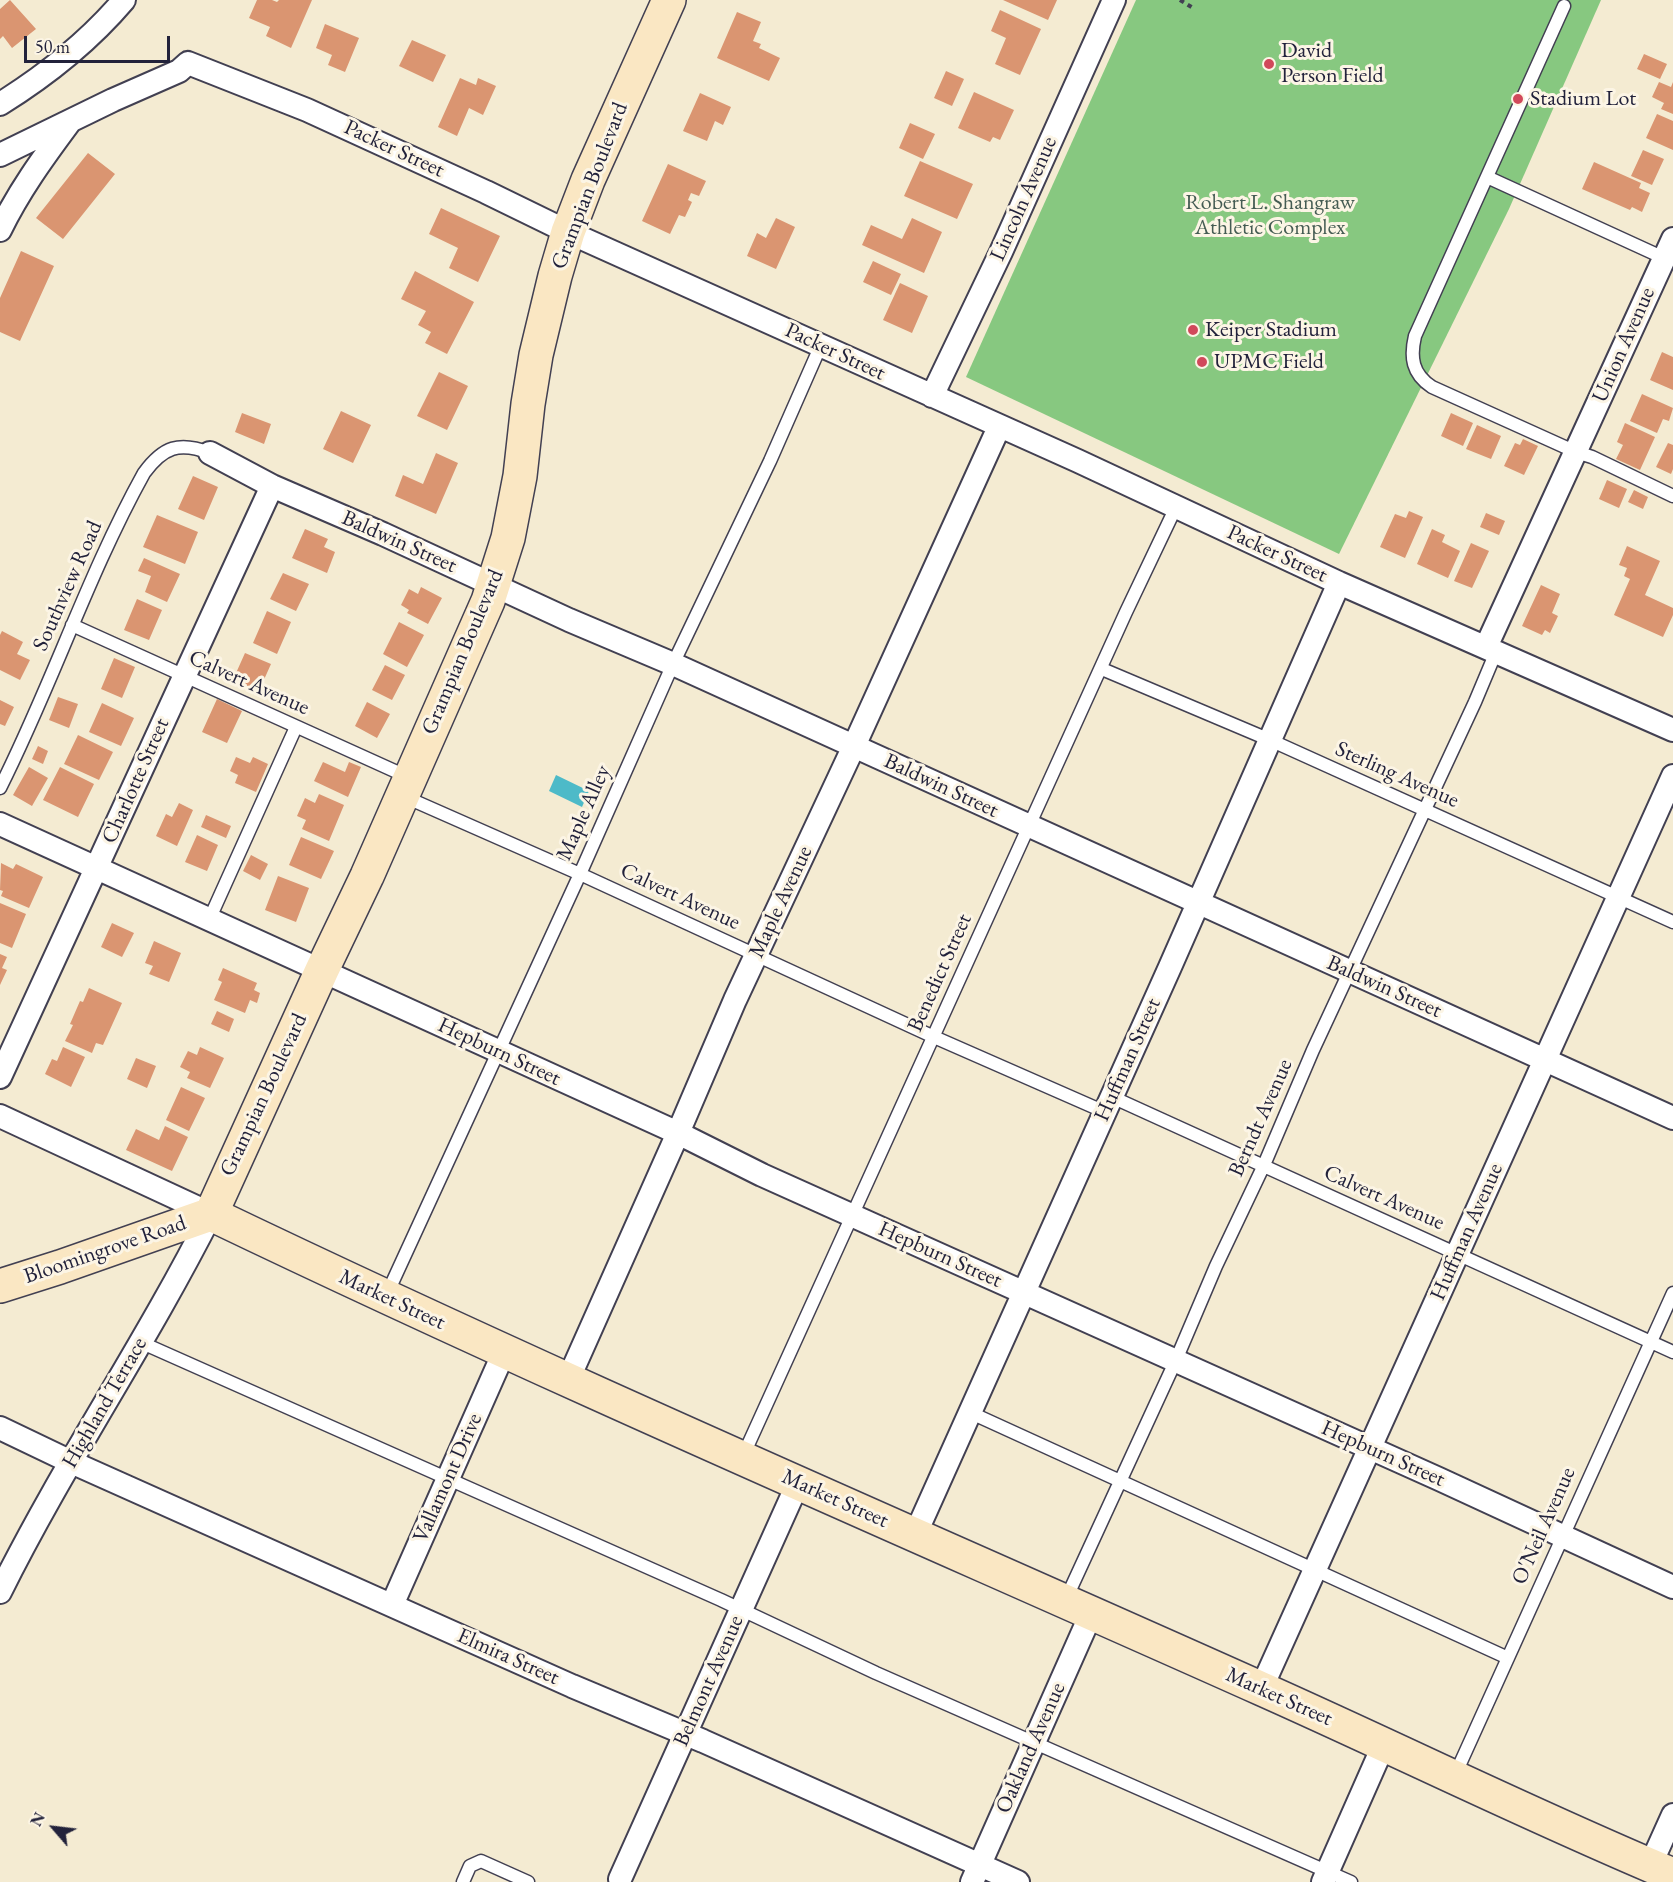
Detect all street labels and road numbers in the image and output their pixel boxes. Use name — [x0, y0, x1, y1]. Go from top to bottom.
street label: Grampian Boulevard — [546, 99, 634, 273]
street label: Packer Street — [340, 114, 448, 184]
street label: Lincoln Avenue — [985, 133, 1063, 265]
street label: Union Avenue — [1587, 283, 1661, 407]
street label: Packer Street — [781, 317, 889, 387]
street label: Baldwin Street — [337, 505, 461, 579]
street label: Southview Road — [28, 517, 108, 655]
street label: Packer Street — [1223, 519, 1331, 589]
street label: Grampian Boulevard — [416, 566, 510, 738]
street label: Calvert Avenue — [185, 645, 313, 721]
street label: Charlotte Street — [97, 714, 175, 848]
street label: Sterling Avenue — [1331, 736, 1463, 814]
street label: Baldwin Street — [880, 748, 1002, 824]
street label: Maple Alley — [551, 761, 617, 865]
street label: Maple Avenue — [744, 842, 818, 962]
street label: Calvert Avenue — [616, 858, 744, 936]
street label: Benedict Street — [902, 910, 978, 1036]
street label: Baldwin Street — [1322, 950, 1446, 1024]
street label: Huffman Street — [1089, 994, 1167, 1126]
street label: Grampian Boulevard — [215, 1009, 313, 1181]
street label: Hepburn Street — [433, 1012, 565, 1092]
street label: Berndt Avenue — [1223, 1055, 1299, 1181]
street label: Huffman Avenue — [1425, 1159, 1509, 1305]
street label: Calvert Avenue — [1320, 1160, 1448, 1236]
street label: Bloomingrove Road — [20, 1210, 190, 1290]
street label: Hepburn Street — [874, 1216, 1006, 1294]
street label: Market Street — [335, 1264, 449, 1336]
street label: Highland Terrace — [57, 1333, 153, 1473]
street label: Vallamont Drive — [408, 1409, 488, 1547]
street label: Hepburn Street — [1317, 1415, 1449, 1493]
street label: O'Neil Avenue — [1506, 1463, 1582, 1589]
street label: Market Street — [778, 1464, 892, 1534]
street label: Belmont Avenue — [668, 1611, 750, 1751]
street label: Elmira Street — [453, 1623, 563, 1691]
street label: Market Street — [1222, 1662, 1336, 1732]
street label: Oakland Avenue — [990, 1679, 1072, 1817]

